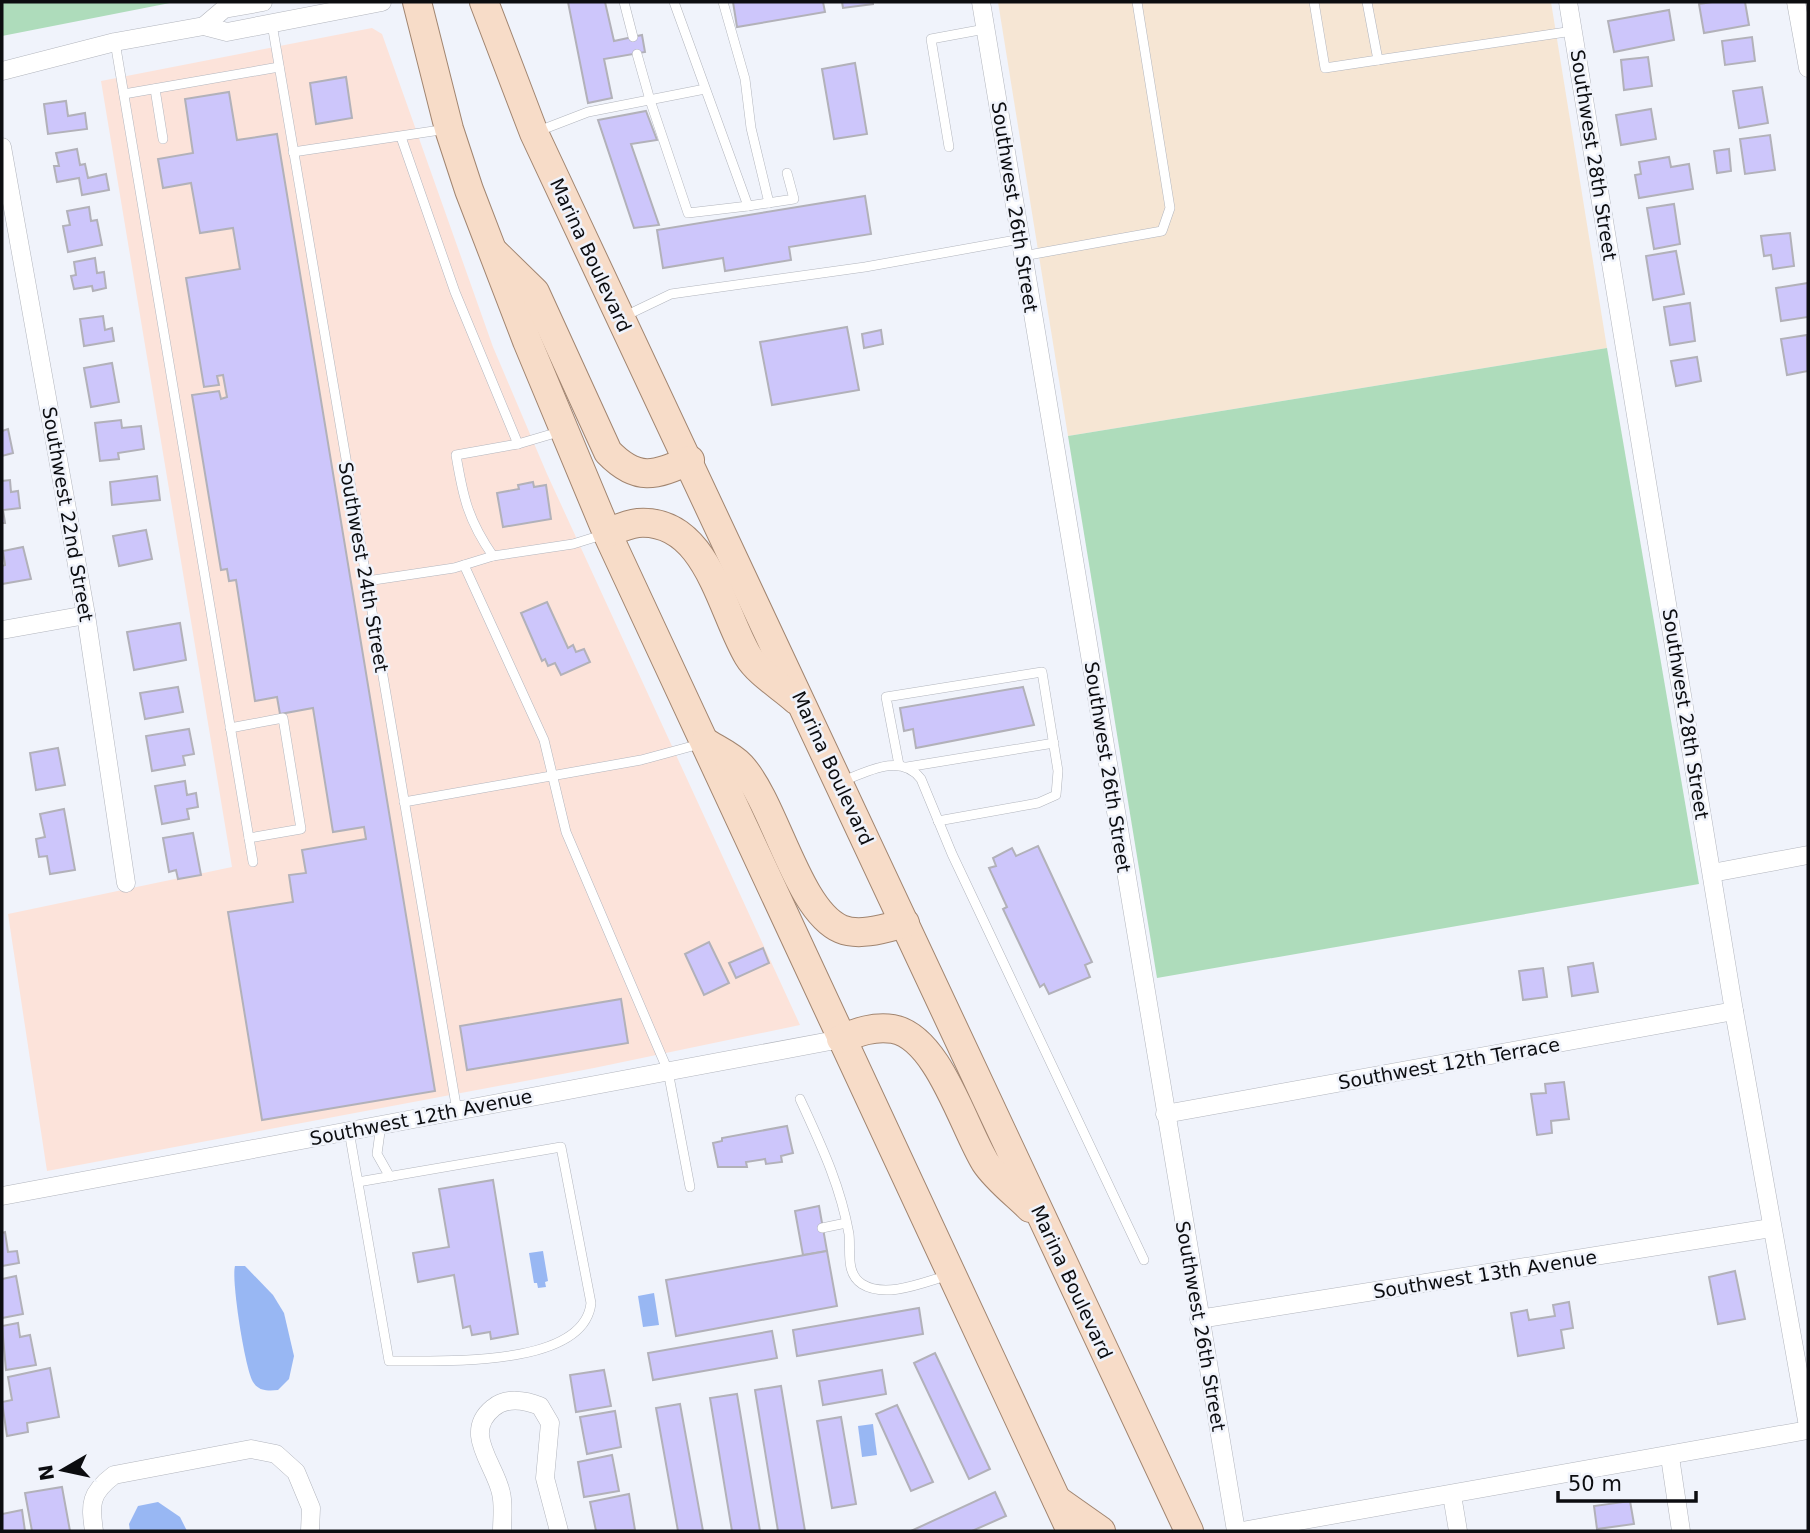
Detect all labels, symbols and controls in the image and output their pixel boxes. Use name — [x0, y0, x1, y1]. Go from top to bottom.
street label: Southwest 28th Street — [1566, 48, 1622, 262]
street label: Southwest 26th Street — [987, 100, 1043, 314]
street label: Marina Boulevard — [546, 175, 636, 335]
street label: Southwest 22nd Street — [38, 405, 98, 623]
street label: Southwest 24th Street — [335, 460, 393, 674]
street label: Southwest 28th Street — [1658, 607, 1714, 821]
street label: Southwest 26th Street — [1080, 660, 1136, 874]
street label: Marina Boulevard — [788, 688, 878, 848]
street label: Southwest 12th Terrace — [1336, 1033, 1562, 1093]
street label: Southwest 12th Avenue — [308, 1085, 534, 1149]
street label: Marina Boulevard — [1027, 1202, 1117, 1362]
street label: Southwest 26th Street — [1172, 1219, 1230, 1433]
street label: Southwest 13th Avenue — [1372, 1245, 1598, 1303]
north arrow — [28, 1435, 98, 1505]
scale bar — [1558, 1460, 1696, 1504]
text: N — [34, 1463, 58, 1482]
text: 50 m — [1568, 1472, 1622, 1496]

